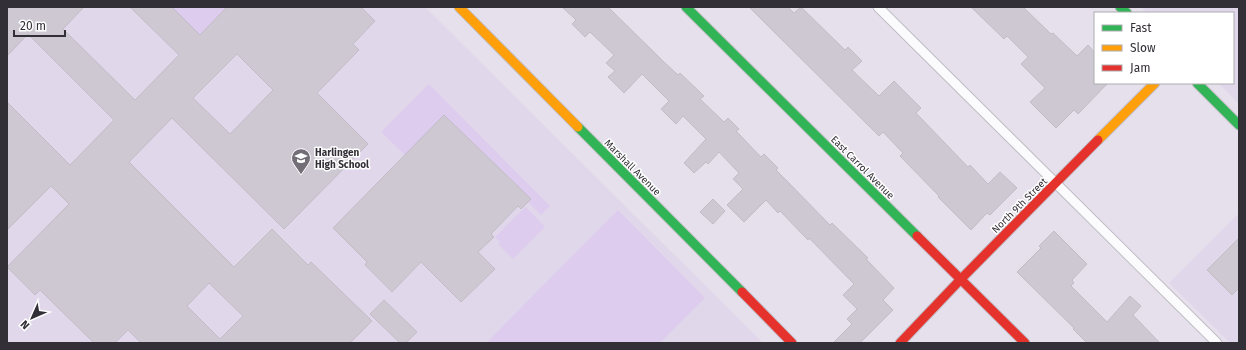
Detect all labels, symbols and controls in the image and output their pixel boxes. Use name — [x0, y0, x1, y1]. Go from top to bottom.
scale bar — [14, 12, 65, 38]
legend — [1094, 12, 1234, 84]
text: 20 m — [20, 19, 46, 33]
text: Fast — [1130, 21, 1152, 35]
text: Slow — [1130, 41, 1156, 55]
text: Jam — [1130, 61, 1150, 75]
street label: East Carrol Avenue — [828, 134, 896, 202]
street label: Marshall Avenue — [602, 137, 663, 198]
school or university icon: Harlingen High School — [290, 147, 312, 175]
place label: Harlingen High School — [315, 147, 369, 171]
street label: North 9th Street — [990, 175, 1050, 236]
north arrow — [12, 298, 52, 338]
text: N — [18, 318, 32, 332]

